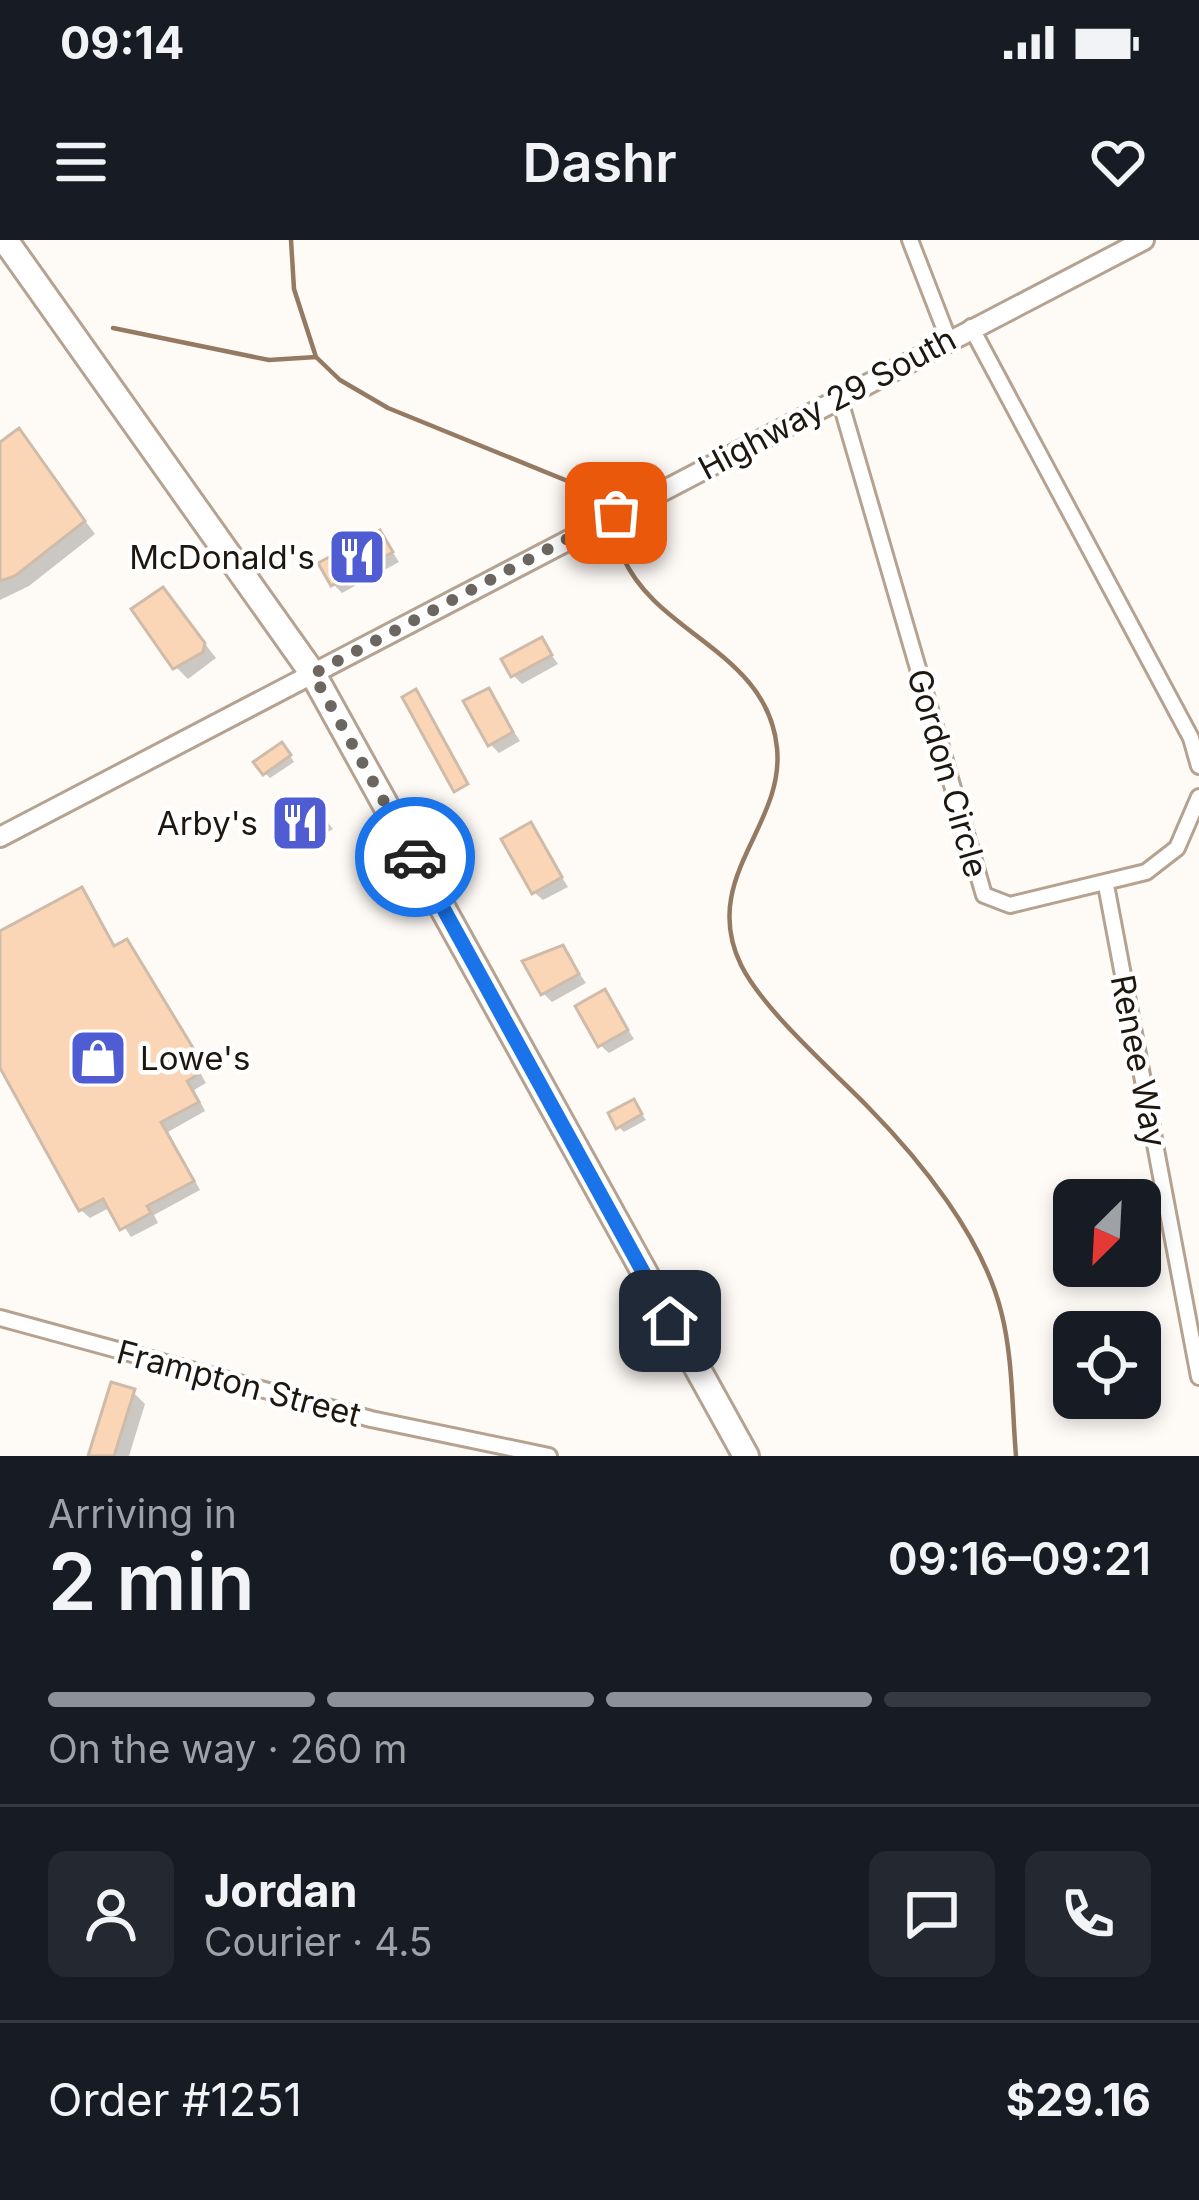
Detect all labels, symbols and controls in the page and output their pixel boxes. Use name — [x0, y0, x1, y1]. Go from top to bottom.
text: 09:14 — [60, 15, 184, 70]
icon: menu — [48, 129, 114, 195]
icon: heart — [1085, 129, 1151, 195]
text: Dashr — [522, 130, 677, 195]
street label: Highway 29 South — [691, 318, 963, 488]
pin — [565, 462, 667, 564]
icon: bag — [583, 480, 649, 546]
restaurant icon: McDonald's — [326, 526, 388, 588]
place label: McDonald's — [129, 537, 315, 577]
street label: Gordon Circle — [899, 664, 997, 882]
restaurant icon: Arby's — [269, 792, 331, 854]
courier — [355, 797, 475, 917]
place label: Arby's — [157, 803, 258, 843]
icon: car — [382, 824, 448, 890]
street label: Renee Way — [1103, 971, 1175, 1151]
shop icon: Lowe's — [67, 1027, 129, 1089]
place label: Lowe's — [140, 1038, 250, 1078]
north arrow — [1053, 1179, 1161, 1287]
map controls — [1053, 1179, 1161, 1419]
pin — [619, 1270, 721, 1372]
icon: home — [637, 1288, 703, 1354]
button: locate — [1053, 1311, 1161, 1419]
street label: Frampton Street — [113, 1331, 365, 1435]
text: Arriving in — [48, 1490, 237, 1537]
text: 09:16–09:21 — [888, 1531, 1151, 1586]
text: 2 min — [48, 1534, 255, 1629]
text: On the way · 260 m — [48, 1725, 407, 1772]
button: person — [48, 1851, 174, 1977]
button: chat — [869, 1851, 995, 1977]
button: phone — [1025, 1851, 1151, 1977]
text: Jordan — [204, 1863, 358, 1918]
text: Courier · 4.5 — [204, 1918, 433, 1965]
text: Order #1251 — [48, 2072, 302, 2127]
text: $29.16 — [1006, 2072, 1151, 2127]

